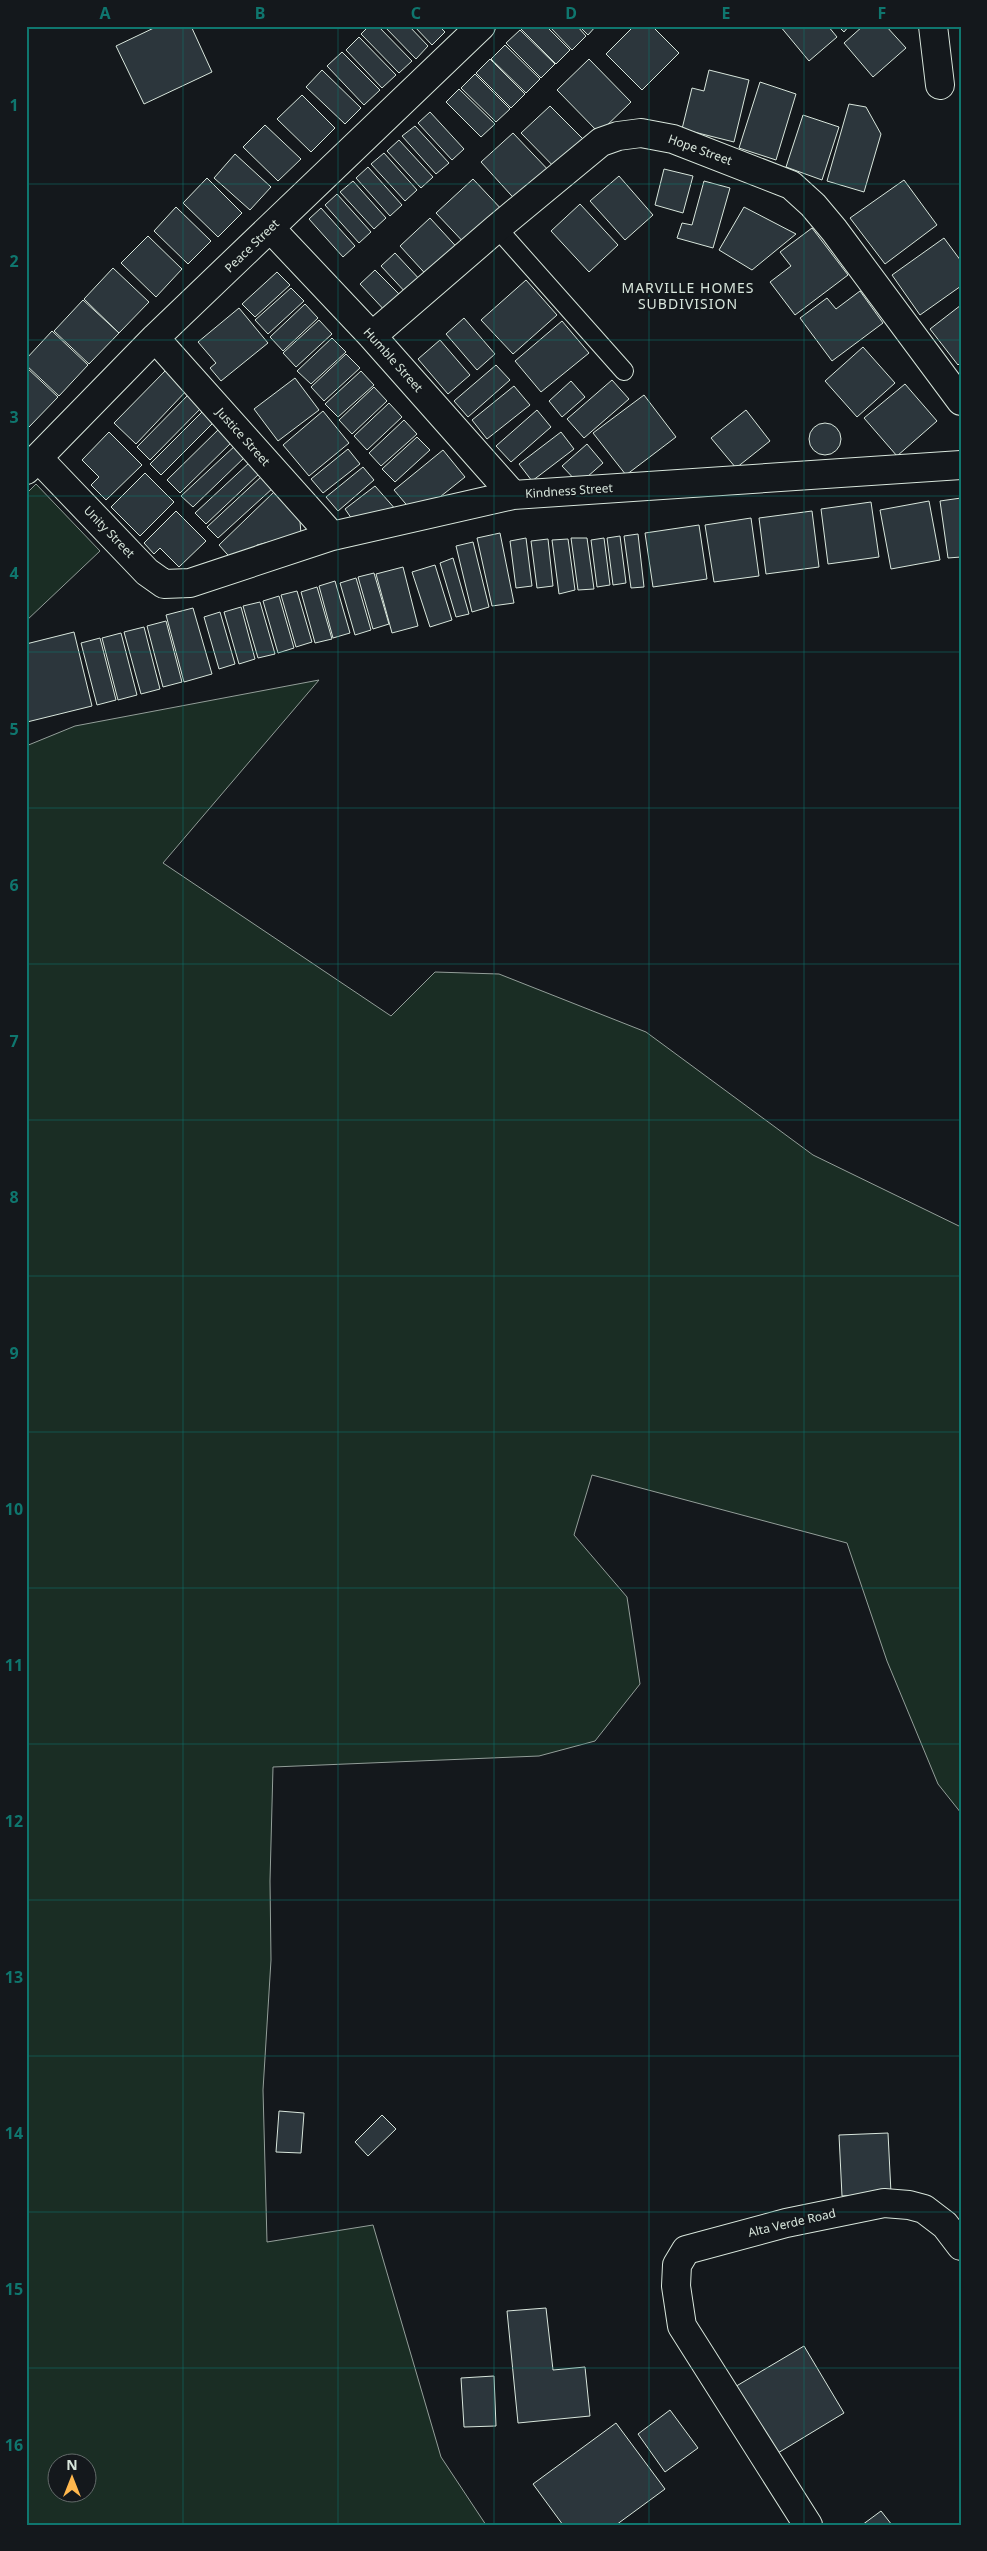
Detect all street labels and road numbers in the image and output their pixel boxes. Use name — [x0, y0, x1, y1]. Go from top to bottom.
street label: Hope Street — [666, 130, 735, 169]
street label: Peace Street — [221, 215, 283, 276]
street label: Humble Street — [360, 324, 427, 396]
street label: Justice Street — [212, 403, 275, 470]
street label: Kindness Street — [525, 479, 614, 502]
street label: Unity Street — [80, 502, 139, 562]
street label: Alta Verde Road — [746, 2204, 837, 2241]

